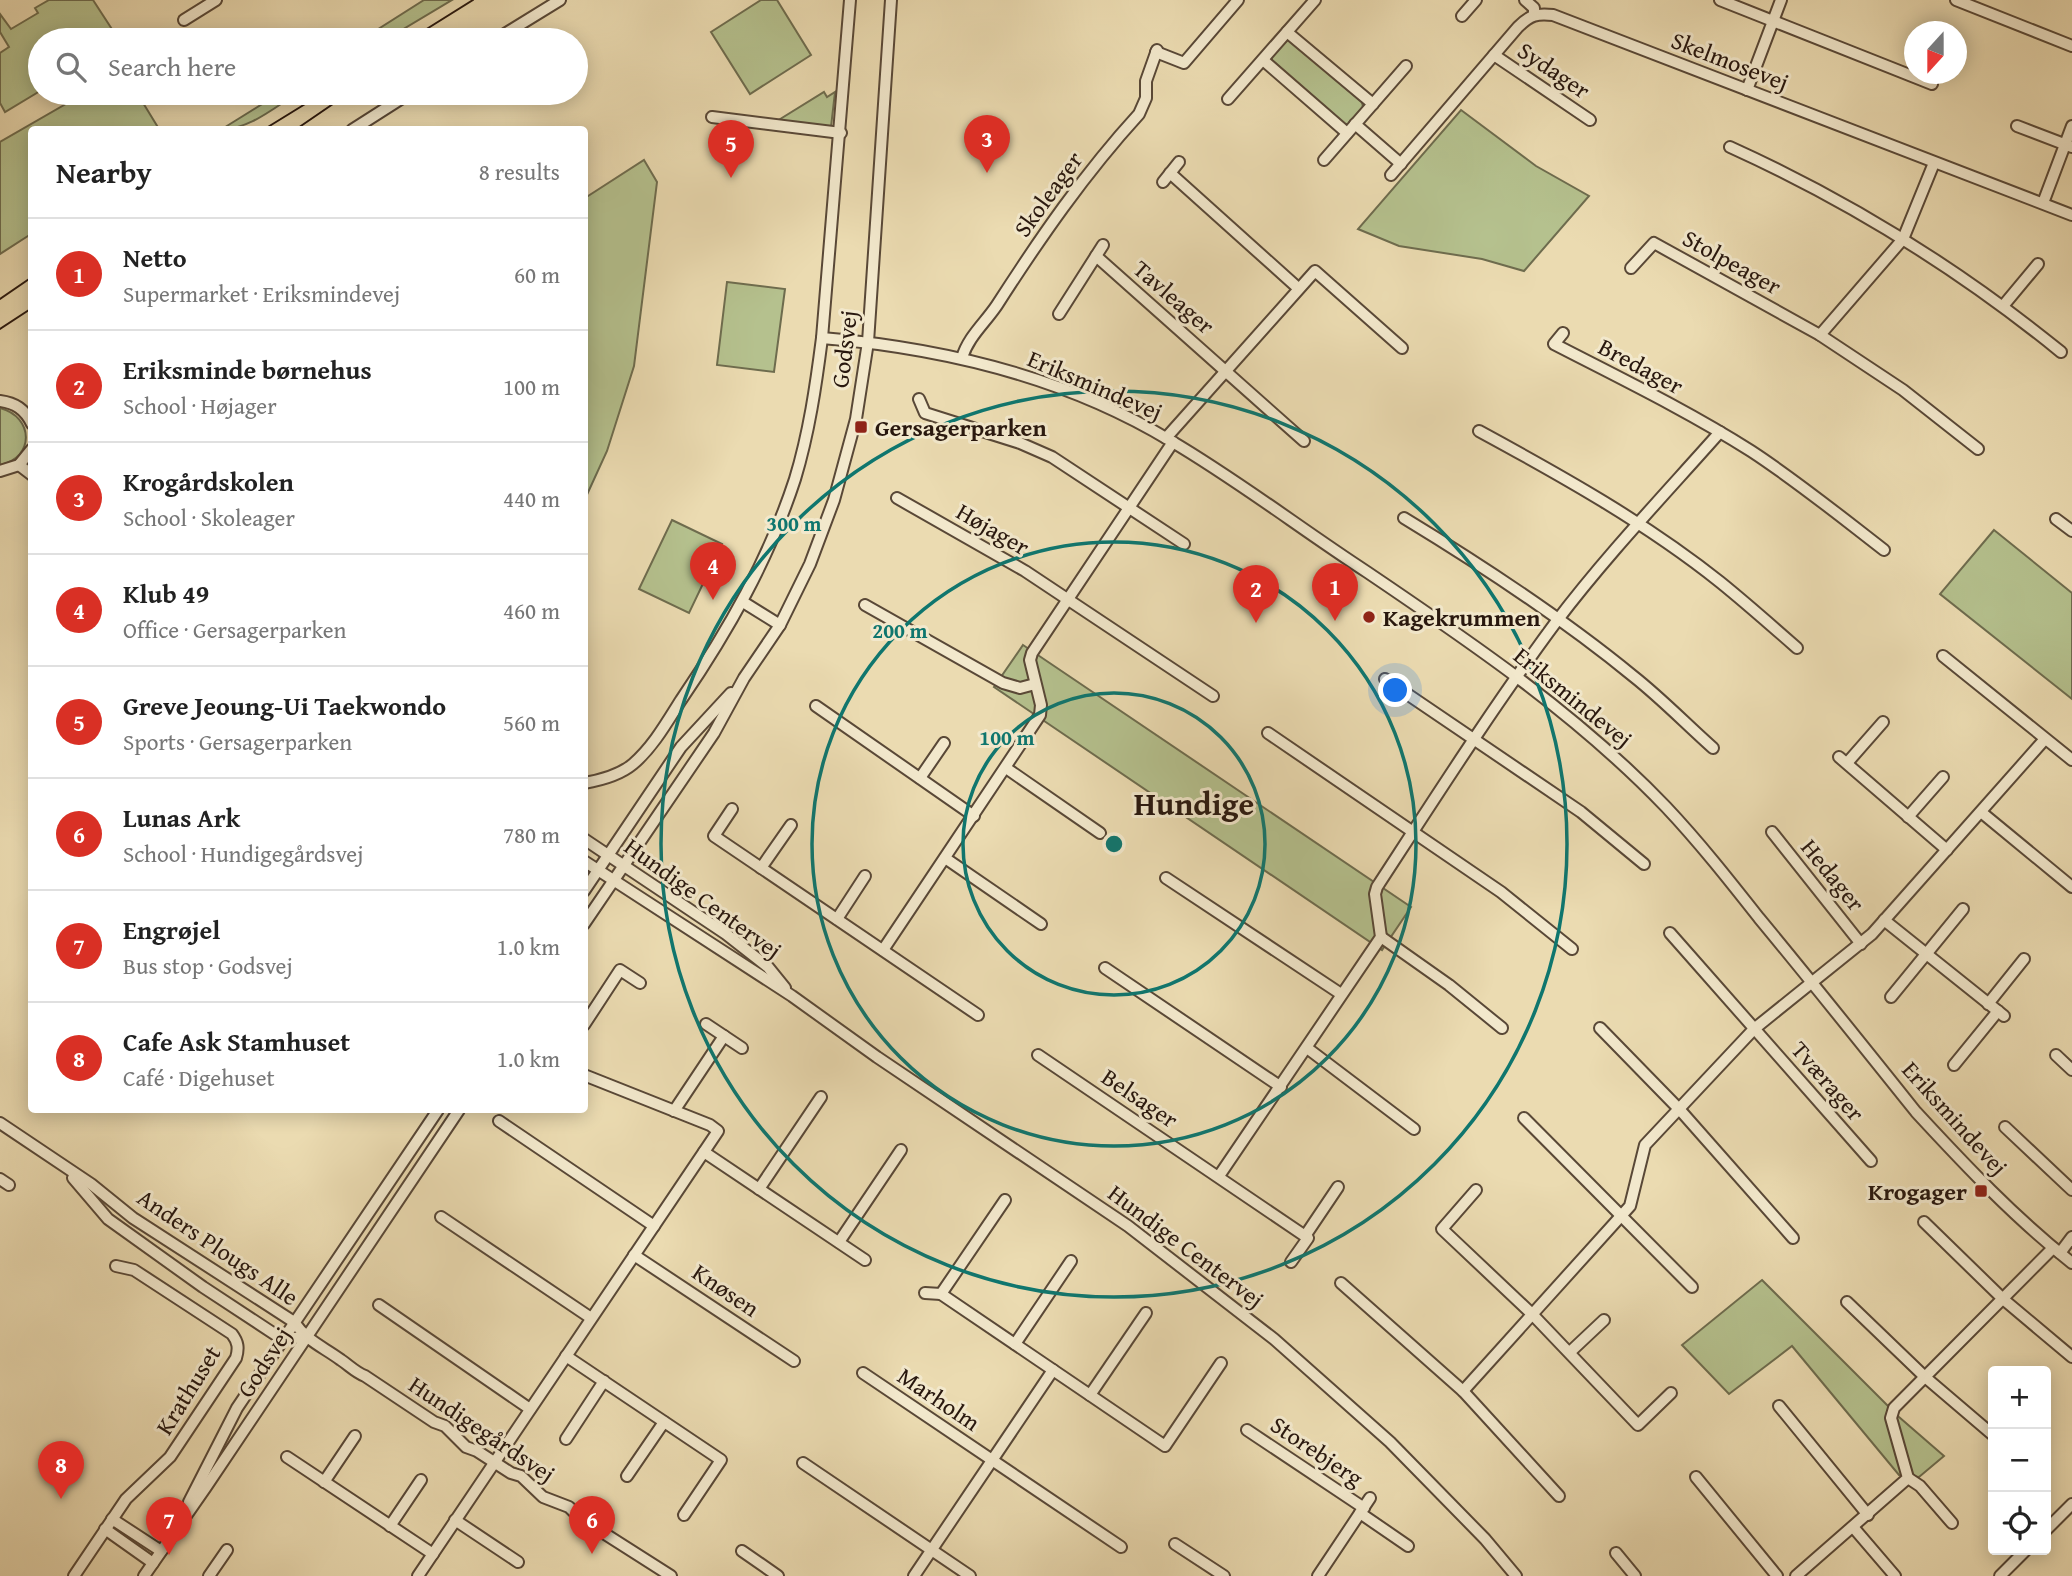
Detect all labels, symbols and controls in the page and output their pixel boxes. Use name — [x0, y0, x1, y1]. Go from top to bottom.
north arrow — [1904, 21, 1967, 84]
street label: Skelmosevej — [1666, 23, 1794, 99]
search box — [28, 28, 588, 105]
street label: Sydager — [1511, 33, 1597, 107]
text: Search here — [108, 47, 236, 86]
icon: search — [52, 48, 90, 86]
pin: 3 — [964, 115, 1010, 173]
pin: 5 — [708, 120, 754, 178]
street label: Skoleager — [1005, 144, 1091, 244]
text: Nearby — [56, 150, 152, 194]
text: 8 results — [479, 155, 560, 188]
street label: Stolpeager — [1676, 221, 1788, 303]
text: Netto — [123, 238, 187, 277]
street label: Tavleager — [1126, 252, 1223, 342]
text: 1 — [73, 258, 85, 291]
text: 60 m — [514, 258, 560, 291]
text: Supermarket · Eriksmindevej — [123, 277, 400, 310]
street label: Godsvej — [822, 308, 866, 390]
street label: Bredager — [1592, 329, 1690, 403]
street label: Eriksmindevej — [1022, 341, 1168, 429]
text: Eriksminde børnehus — [123, 350, 372, 389]
text: 2 — [73, 370, 85, 403]
text: 100 m — [503, 370, 560, 403]
text: School · Højager — [123, 389, 277, 422]
place label: Gersagerparken — [875, 410, 1047, 445]
marker: Gersagerparken — [853, 419, 869, 435]
text: Krogårdskolen — [123, 462, 294, 501]
text: 3 — [73, 482, 85, 515]
text: 440 m — [503, 482, 560, 515]
street label: Højager — [950, 494, 1036, 564]
text: School · Skoleager — [123, 501, 295, 534]
text: 300 m — [766, 508, 822, 539]
pin: 4 — [690, 542, 736, 600]
pin: 1 — [1312, 563, 1358, 621]
pin: 2 — [1233, 565, 1279, 623]
text: Klub 49 — [123, 574, 209, 613]
text: 4 — [73, 594, 85, 627]
text: 460 m — [503, 594, 560, 627]
place label: Kagekrummen — [1383, 600, 1540, 635]
marker: Kagekrummen — [1361, 609, 1377, 625]
text: Office · Gersagerparken — [123, 613, 346, 646]
text: 200 m — [872, 615, 928, 646]
street label: Eriksmindevej — [1506, 638, 1640, 756]
your location — [1378, 673, 1412, 707]
text: Greve Jeoung-Ui Taekwondo — [123, 686, 446, 725]
text: 5 — [73, 706, 85, 739]
text: 560 m — [503, 706, 560, 739]
text: 100 m — [979, 722, 1035, 753]
text: Sports · Gersagerparken — [123, 725, 352, 758]
district label: Hundige — [1134, 780, 1254, 827]
text: Lunas Ark — [123, 798, 240, 837]
text: 6 — [73, 818, 85, 851]
text: 780 m — [503, 818, 560, 851]
street label: Hundige Centervej — [617, 829, 789, 967]
street label: Hedager — [1793, 831, 1873, 919]
centre of rings — [1102, 832, 1126, 856]
text: School · Hundigegårdsvej — [123, 837, 363, 870]
text: Engrøjel — [123, 910, 220, 949]
text: 7 — [73, 930, 85, 963]
text: 1.0 km — [497, 930, 560, 963]
text: Bus stop · Godsvej — [123, 949, 293, 982]
text: Cafe Ask Stamhuset — [123, 1022, 350, 1061]
street label: Tværager — [1783, 1033, 1873, 1129]
text: 8 — [73, 1042, 85, 1075]
text: 1.0 km — [497, 1042, 560, 1075]
street label: Eriksmindevej — [1894, 1053, 2016, 1183]
street label: Belsager — [1095, 1060, 1185, 1136]
text: Café · Digehuset — [123, 1061, 275, 1094]
place label: Krogager — [1868, 1174, 1967, 1209]
street label: Hundige Centervej — [1101, 1176, 1271, 1316]
street label: Anders Plougs Alle — [130, 1180, 306, 1314]
marker: Krogager — [1973, 1183, 1989, 1199]
street label: Knøsen — [685, 1255, 767, 1326]
street label: Godsvej — [228, 1320, 300, 1404]
street label: Krathuset — [147, 1338, 229, 1441]
street label: Marholm — [891, 1358, 988, 1440]
map controls — [1988, 1366, 2051, 1555]
button: + — [1988, 1366, 2051, 1429]
street label: Hundigegårdsvej — [402, 1367, 562, 1491]
street label: Storebjerg — [1264, 1407, 1370, 1495]
button: − — [1988, 1429, 2051, 1492]
pin: 8 — [38, 1441, 84, 1499]
button: locate — [1988, 1492, 2051, 1555]
pin: 6 — [569, 1496, 615, 1554]
pin: 7 — [146, 1497, 192, 1555]

